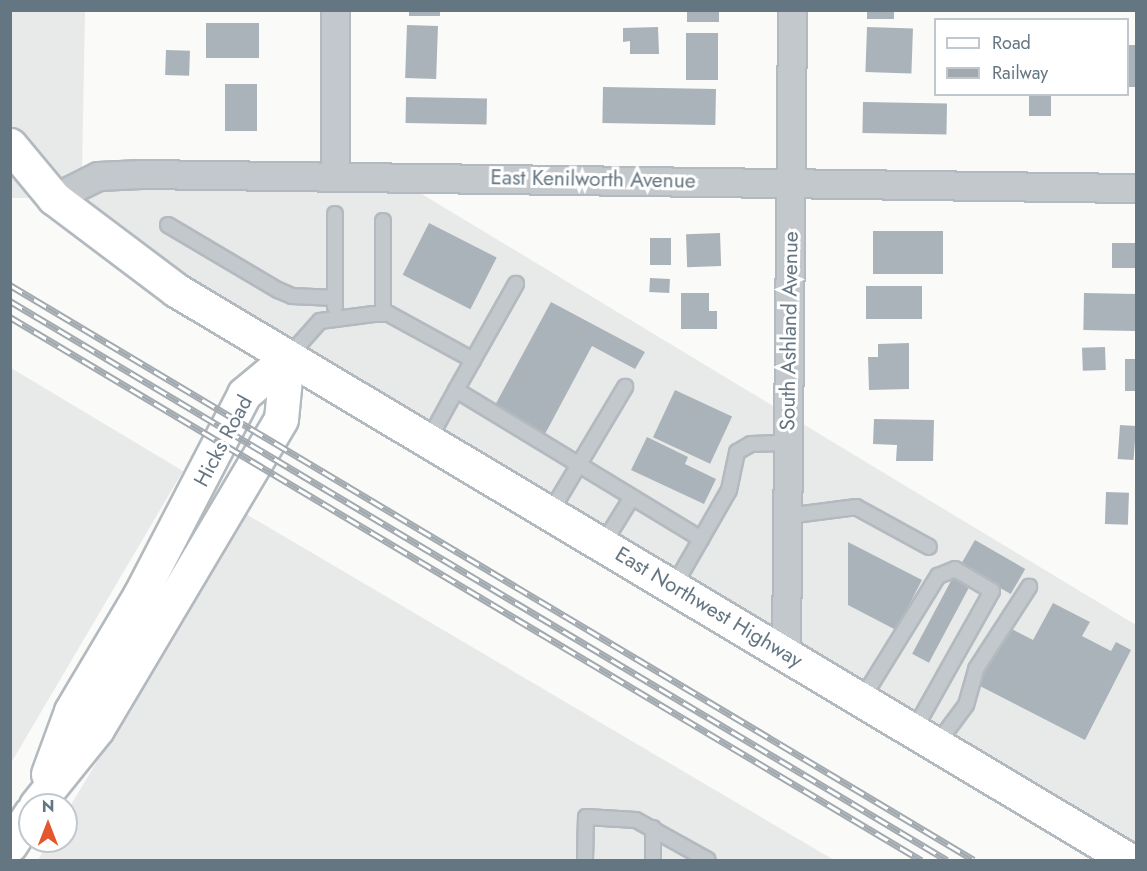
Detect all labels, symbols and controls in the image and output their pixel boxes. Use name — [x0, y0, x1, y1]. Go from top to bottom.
legend — [934, 18, 1129, 96]
text: Road — [992, 30, 1031, 56]
text: Railway — [992, 60, 1048, 86]
street label: East Kenilworth Avenue — [490, 165, 696, 193]
street label: South Ashland Avenue — [775, 231, 803, 431]
street label: Hicks Road — [188, 391, 258, 491]
street label: East Northwest Highway — [611, 541, 807, 673]
north arrow — [18, 793, 78, 853]
text: N — [42, 795, 54, 818]

